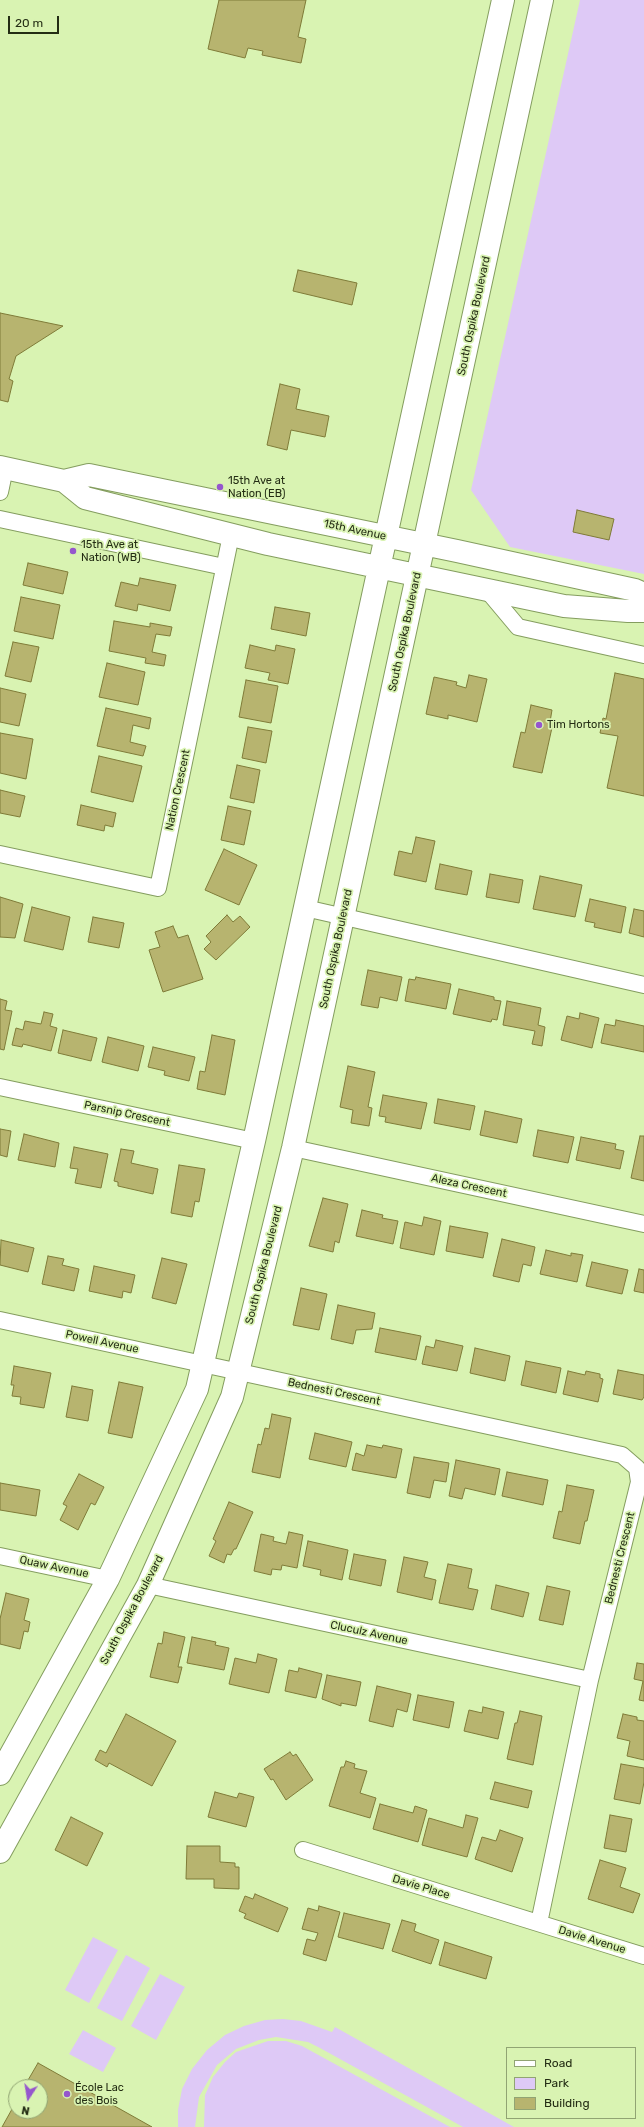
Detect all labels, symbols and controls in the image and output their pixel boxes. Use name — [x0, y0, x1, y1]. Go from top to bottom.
scale bar — [10, 8, 61, 34]
text: 20 m — [15, 16, 43, 30]
street label: South Ospika Boulevard — [455, 255, 493, 377]
place label: 15th Ave at Nation (EB) — [228, 474, 285, 500]
marker: 15th Ave at Nation (EB) — [215, 482, 225, 492]
street label: 15th Avenue — [323, 517, 387, 543]
place label: 15th Ave at Nation (WB) — [81, 538, 141, 564]
marker: 15th Ave at Nation (WB) — [68, 546, 78, 556]
street label: South Ospika Boulevard — [386, 571, 424, 693]
place label: Tim Hortons — [547, 718, 610, 732]
marker: Tim Hortons — [534, 720, 544, 730]
street label: Nation Crescent — [163, 748, 193, 832]
street label: South Ospika Boulevard — [317, 888, 355, 1010]
street label: Parsnip Crescent — [83, 1098, 171, 1130]
street label: Aleza Crescent — [430, 1172, 508, 1200]
street label: South Ospika Boulevard — [243, 1204, 285, 1326]
street label: Powell Avenue — [64, 1328, 140, 1356]
street label: Bednesti Crescent — [286, 1376, 382, 1408]
street label: Bednesti Crescent — [602, 1511, 638, 1605]
street label: Quaw Avenue — [18, 1553, 90, 1581]
street label: South Ospika Boulevard — [98, 1553, 166, 1667]
street label: Cluculz Avenue — [329, 1618, 409, 1648]
street label: Davie Place — [391, 1872, 451, 1902]
street label: Davie Avenue — [557, 1924, 627, 1956]
legend — [506, 2047, 636, 2119]
text: Road — [544, 2056, 572, 2070]
text: Park — [544, 2076, 569, 2090]
north arrow — [8, 2079, 48, 2119]
place label: École Lac des Bois — [75, 2081, 124, 2107]
marker: École Lac des Bois — [62, 2089, 72, 2099]
text: Building — [544, 2096, 590, 2110]
text: N — [20, 2103, 31, 2117]

